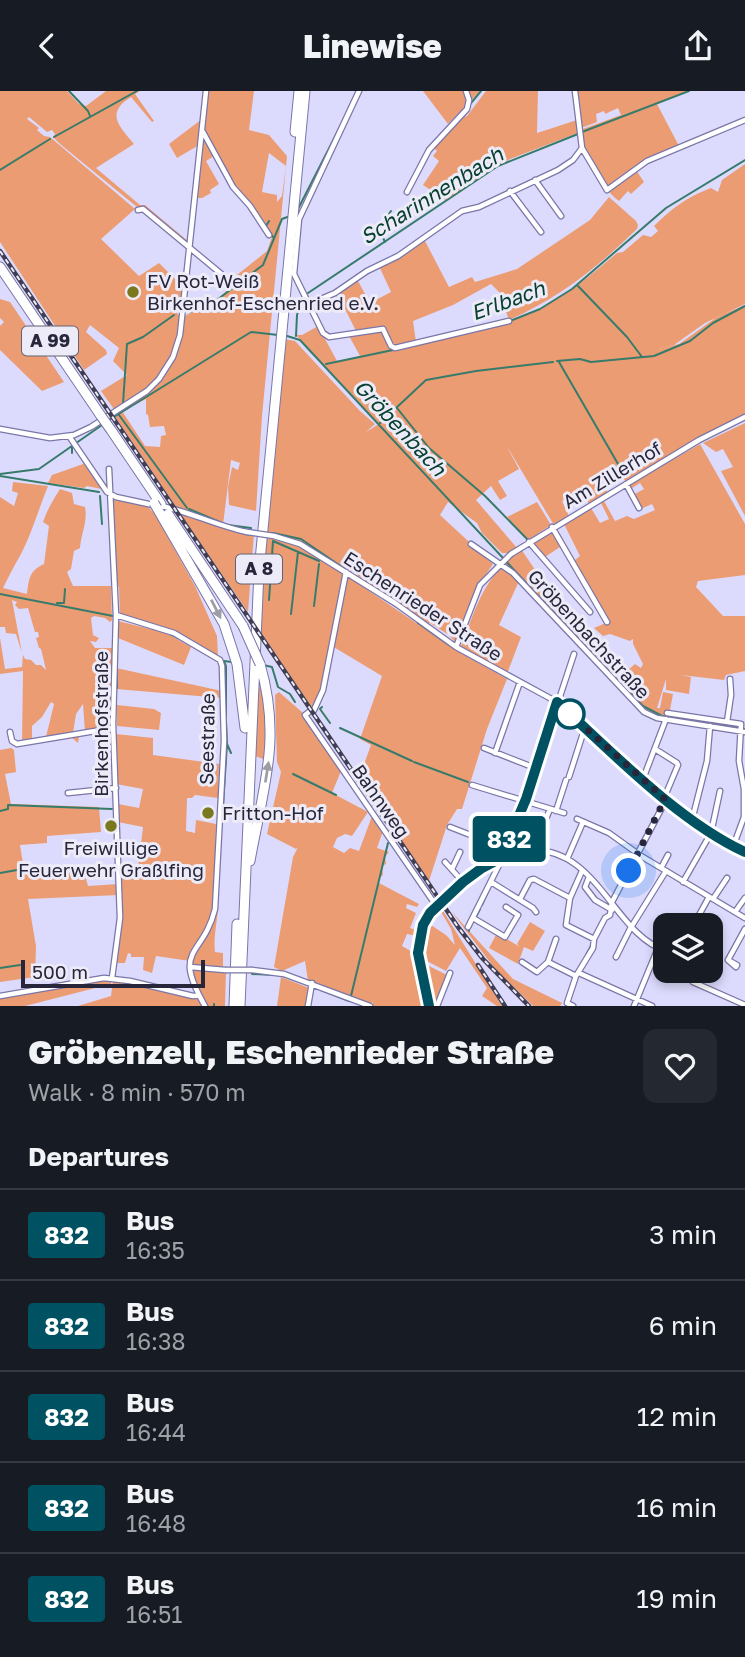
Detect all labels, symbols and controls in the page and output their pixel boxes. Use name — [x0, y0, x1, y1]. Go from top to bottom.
icon: back — [28, 27, 66, 65]
text: Linewise — [303, 27, 442, 65]
icon: share — [679, 27, 717, 65]
water label: Scharinnenbach — [355, 140, 509, 250]
place label: FV Rot-Weiß Birkenhof-Eschenried e.V. — [147, 269, 379, 314]
water label: Erlbach — [467, 274, 549, 325]
marker: FV Rot-Weiß Birkenhof-Eschenried e.V. — [125, 284, 141, 300]
road number: A 99 — [22, 327, 78, 355]
water label: Gröbenbach — [349, 374, 453, 482]
street label: Am Zillerhof — [558, 436, 665, 513]
street label: Eschenrieder Straße — [340, 546, 507, 665]
road number: A 8 — [236, 555, 282, 583]
street label: Gröbenbachstraße — [523, 564, 655, 703]
one-way arrow — [210, 599, 222, 619]
street label: Birkenhofstraße — [89, 651, 112, 797]
street label: Seestraße — [194, 693, 219, 785]
unlabelled marker — [555, 699, 585, 729]
street label: Bahnweg — [348, 759, 415, 842]
one-way arrow — [262, 761, 273, 783]
place label: Fritton-Hof — [222, 801, 324, 824]
marker: Fritton-Hof — [200, 805, 216, 821]
line badge: 832 — [469, 816, 549, 862]
marker: Freiwillige Feuerwehr Graßlfing — [103, 818, 119, 834]
text: 832 — [487, 824, 531, 853]
place label: Freiwillige Feuerwehr Graßlfing — [18, 836, 204, 881]
your location — [611, 853, 646, 888]
map controls — [653, 913, 723, 983]
button: layers — [653, 913, 723, 983]
scale bar — [21, 957, 205, 989]
text: 500 m — [32, 960, 88, 983]
button: heart — [643, 1029, 717, 1103]
text: Gröbenzell, Eschenrieder Straße — [28, 1032, 554, 1071]
text: Walk · 8 min · 570 m — [28, 1078, 246, 1106]
text: Departures — [28, 1141, 169, 1172]
text: Bus — [126, 1205, 174, 1236]
text: 3 min — [649, 1219, 717, 1250]
text: 832 — [44, 1220, 89, 1249]
text: 16:35 — [126, 1236, 185, 1264]
text: Bus — [126, 1296, 174, 1327]
text: 6 min — [649, 1310, 717, 1341]
text: 832 — [44, 1311, 89, 1340]
text: 16:38 — [126, 1327, 185, 1355]
text: Bus — [126, 1387, 174, 1418]
text: 12 min — [637, 1401, 717, 1432]
text: 832 — [44, 1402, 89, 1431]
text: 16:44 — [126, 1418, 186, 1446]
text: Bus — [126, 1478, 174, 1509]
text: 16 min — [636, 1492, 717, 1523]
text: 832 — [44, 1493, 89, 1522]
text: 16:48 — [126, 1509, 186, 1537]
text: Bus — [126, 1569, 174, 1600]
text: 19 min — [636, 1583, 717, 1614]
text: 832 — [44, 1584, 89, 1613]
text: 16:51 — [126, 1600, 182, 1628]

